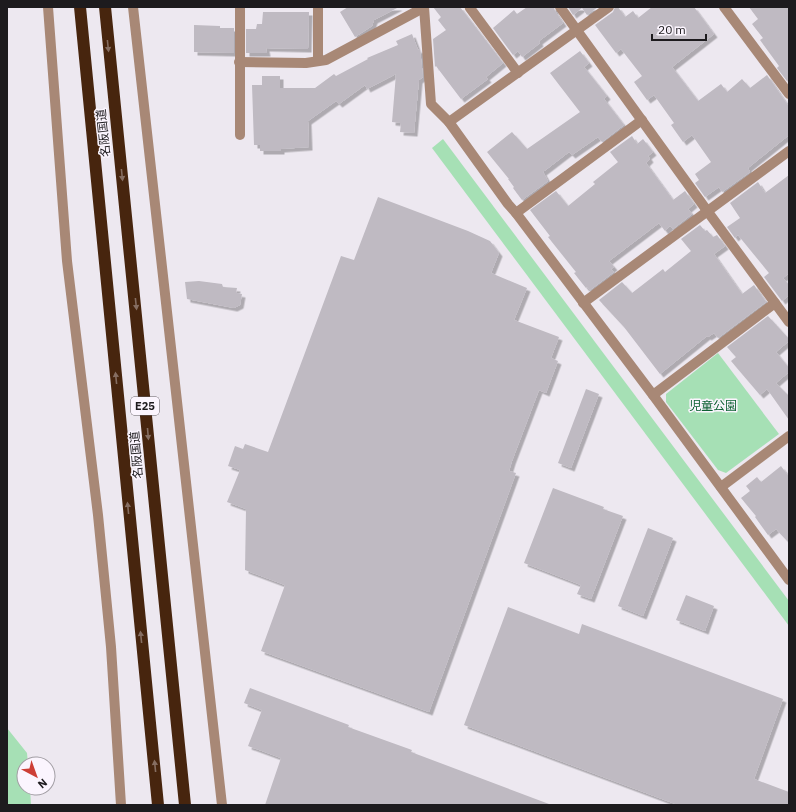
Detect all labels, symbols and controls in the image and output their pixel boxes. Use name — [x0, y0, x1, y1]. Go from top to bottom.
scale bar — [652, 16, 706, 42]
text: 20 m — [658, 22, 686, 37]
one-way arrow — [105, 40, 112, 52]
street label: 名阪国道 — [93, 108, 113, 158]
one-way arrow — [119, 169, 125, 181]
one-way arrow — [132, 298, 139, 310]
one-way arrow — [112, 372, 119, 384]
road number: E25 — [131, 397, 159, 415]
park label: 児童公園 — [689, 398, 737, 413]
one-way arrow — [145, 428, 151, 440]
street label: 名阪国道 — [126, 430, 146, 480]
one-way arrow — [125, 501, 132, 514]
one-way arrow — [138, 631, 145, 643]
north arrow — [16, 756, 56, 796]
one-way arrow — [151, 760, 158, 772]
text: N — [35, 776, 50, 791]

